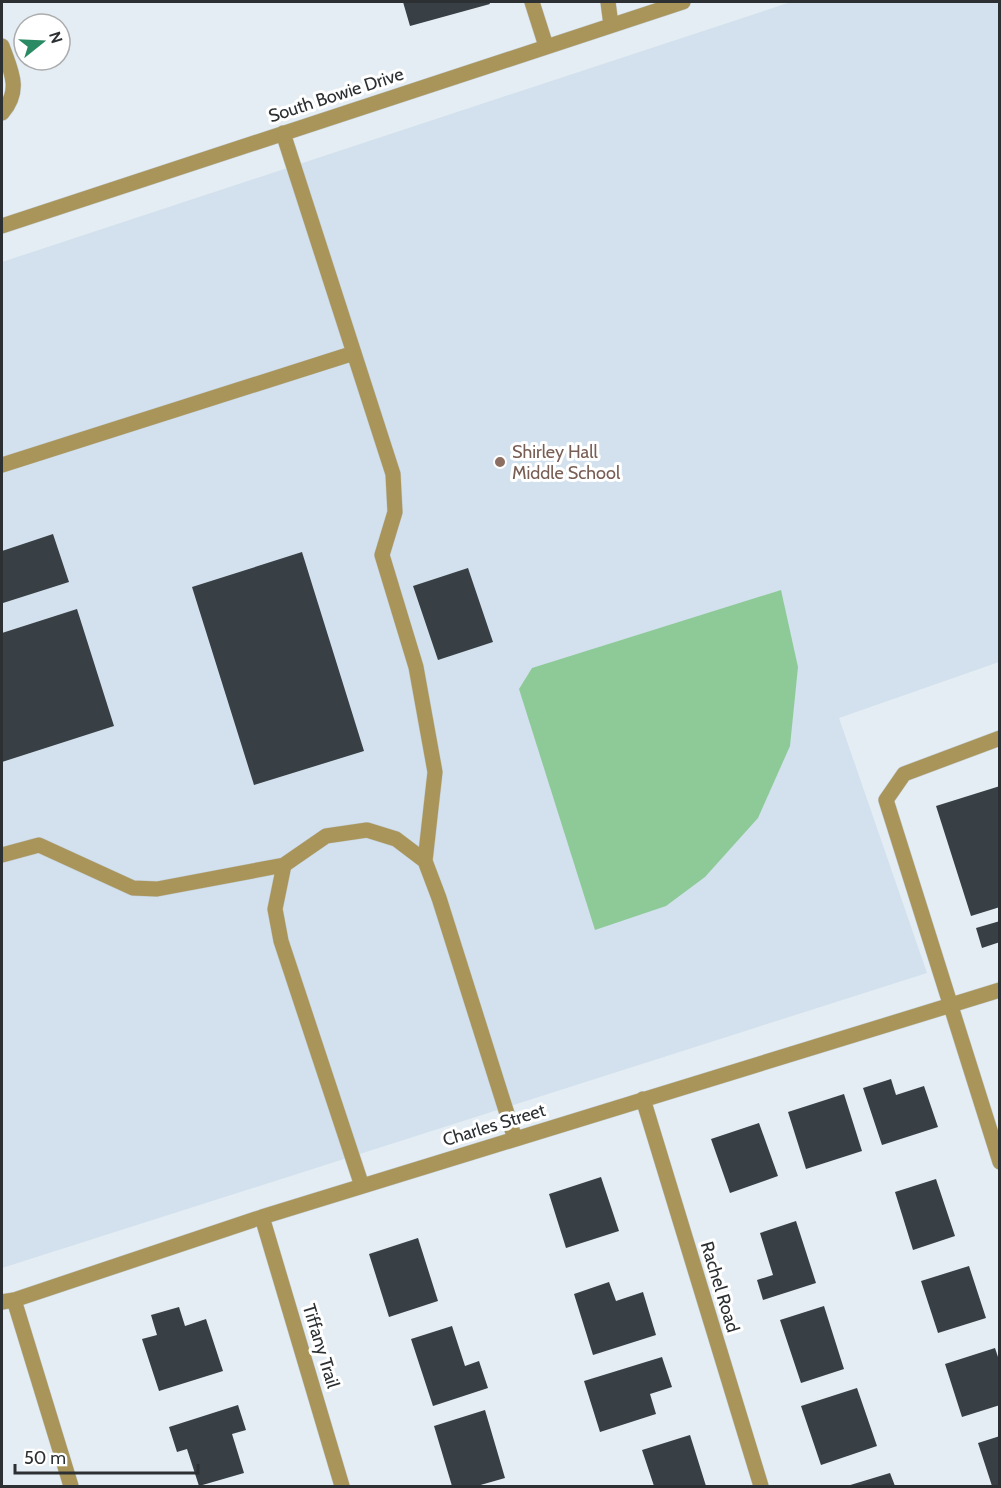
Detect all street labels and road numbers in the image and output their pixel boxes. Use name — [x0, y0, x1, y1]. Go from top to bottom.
street label: South Bowie Drive — [266, 63, 406, 127]
street label: Charles Street — [440, 1099, 548, 1151]
street label: Rachel Road — [696, 1239, 744, 1335]
street label: Tiffany Trail — [298, 1301, 344, 1392]

